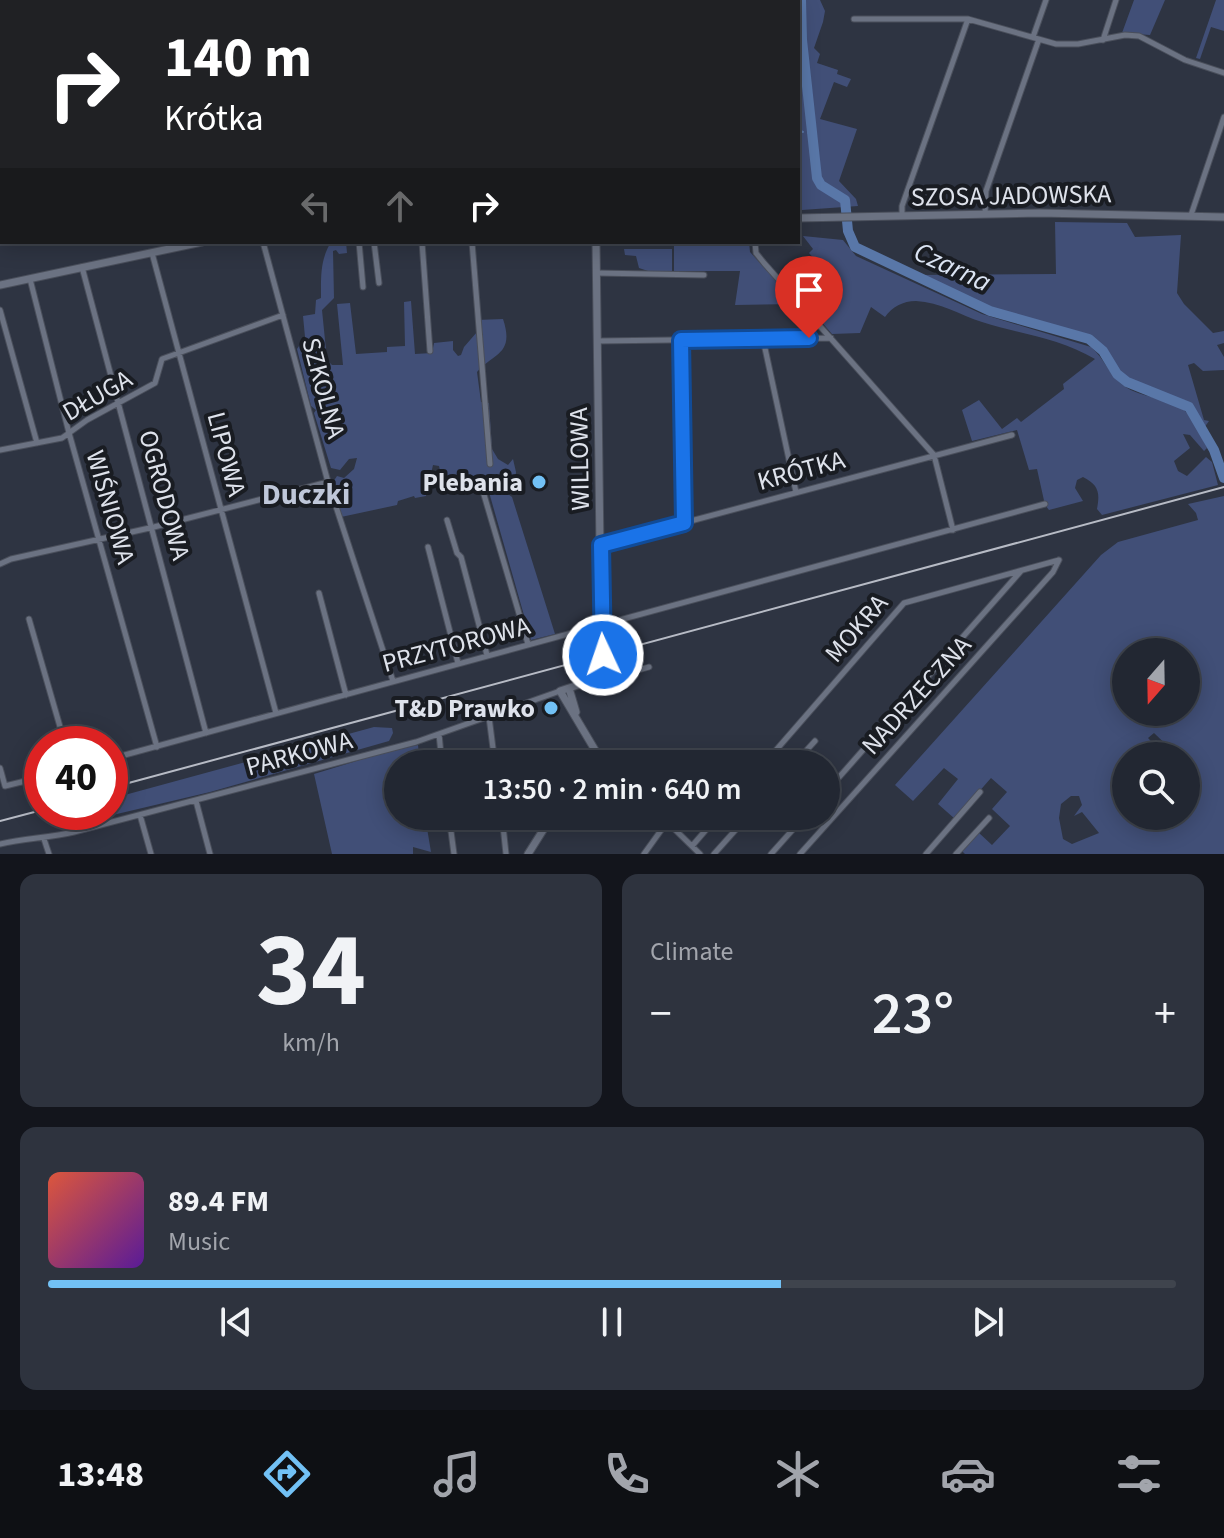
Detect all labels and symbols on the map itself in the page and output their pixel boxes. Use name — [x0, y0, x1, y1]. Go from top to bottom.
street label: SZOSA JADOWSKA — [910, 175, 1112, 216]
water label: Czarna — [907, 232, 998, 302]
pin — [775, 256, 843, 338]
street label: SZKOLNA — [292, 333, 355, 444]
street label: DŁUGA — [55, 360, 140, 430]
street label: WILLOWA — [560, 406, 599, 511]
street label: LIPOWA — [198, 408, 256, 501]
street label: OGRODOWA — [129, 426, 200, 565]
street label: KRÓTKA — [753, 441, 850, 500]
street label: WIŚNIOWA — [77, 446, 145, 569]
place label: Plebania — [423, 464, 523, 501]
district label: Duczki — [262, 473, 350, 516]
marker: Plebania — [530, 473, 548, 491]
street label: MOKRA — [816, 585, 897, 671]
street label: PRZYTOROWA — [378, 607, 535, 682]
position arrow — [561, 613, 645, 697]
street label: NADRZECZNA — [853, 627, 980, 763]
north arrow — [1112, 638, 1200, 726]
place label: T&D Prawko — [395, 690, 535, 727]
marker: T&D Prawko — [542, 699, 560, 717]
street label: PARKOWA — [242, 721, 357, 785]
speed limit sign: 40 — [24, 726, 128, 830]

